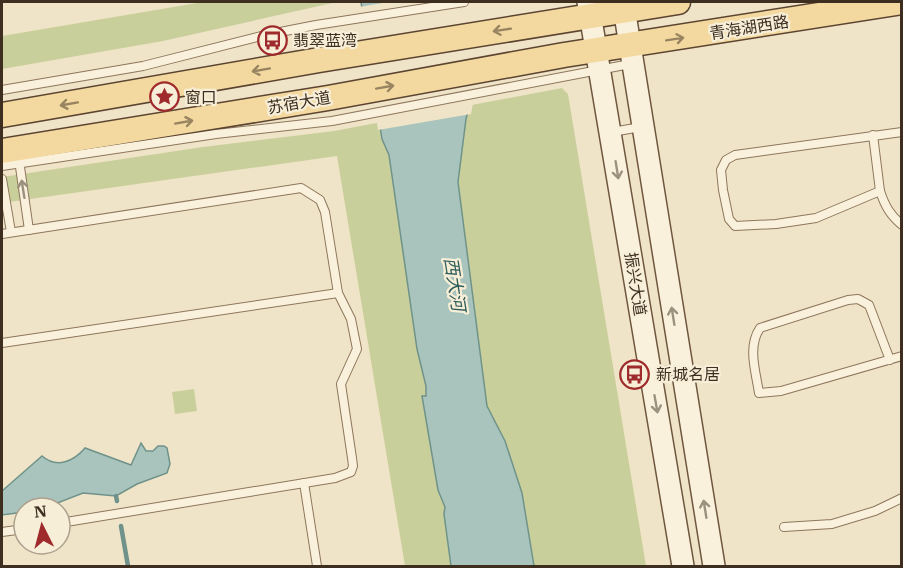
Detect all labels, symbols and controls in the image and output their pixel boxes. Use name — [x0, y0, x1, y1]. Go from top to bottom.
street label: 青海湖西路 — [708, 11, 790, 43]
bus stop icon: 翡翠蓝湾 — [256, 24, 288, 56]
one-way arrow — [492, 25, 512, 36]
place label: 翡翠蓝湾 — [293, 30, 357, 50]
one-way arrow — [665, 33, 684, 44]
one-way arrow — [252, 65, 271, 76]
place icon: 窗口 — [148, 81, 180, 113]
one-way arrow — [375, 81, 395, 92]
place label: 窗口 — [185, 87, 217, 107]
street label: 苏宿大道 — [266, 87, 332, 117]
one-way arrow — [60, 98, 79, 109]
one-way arrow — [173, 116, 193, 127]
one-way arrow — [611, 160, 622, 180]
one-way arrow — [18, 180, 29, 200]
street label: 振兴大道 — [621, 251, 651, 317]
water label: 西大河 — [439, 256, 471, 315]
one-way arrow — [668, 307, 679, 327]
bus stop icon: 新城名居 — [619, 358, 651, 390]
place label: 新城名居 — [656, 364, 720, 384]
one-way arrow — [650, 394, 661, 413]
north arrow — [12, 496, 72, 556]
one-way arrow — [699, 499, 710, 519]
text: N — [33, 500, 48, 522]

